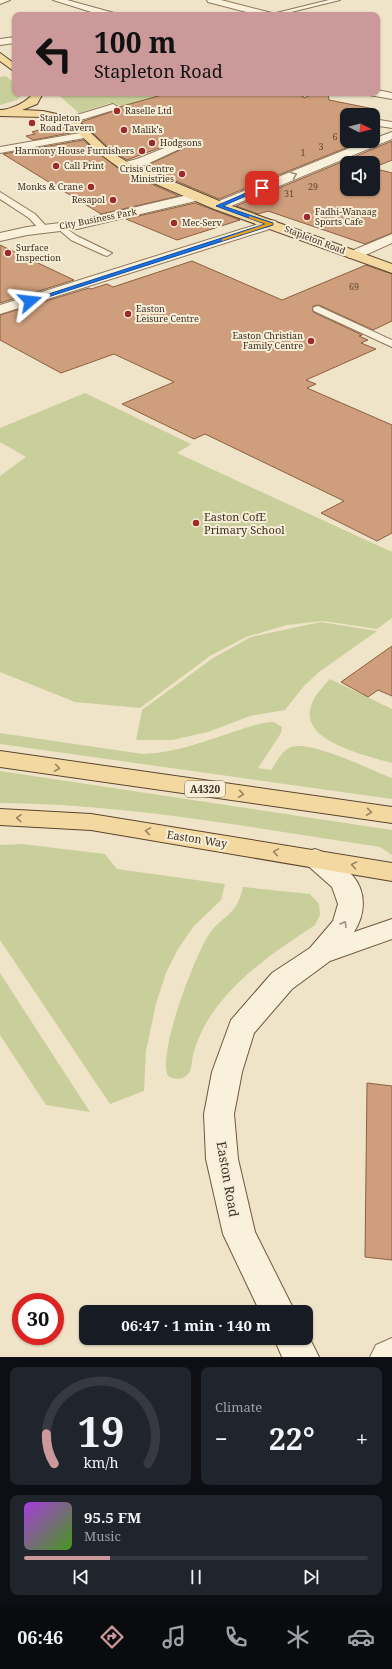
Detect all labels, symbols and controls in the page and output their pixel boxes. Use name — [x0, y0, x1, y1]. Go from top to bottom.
text: 100 m — [94, 23, 176, 61]
icon: left — [28, 28, 80, 80]
text: Stapleton Road — [94, 59, 223, 83]
place label: Raselle Ltd — [125, 104, 172, 117]
marker: Raselle Ltd — [112, 106, 122, 116]
north arrow — [340, 108, 380, 148]
map controls — [340, 108, 380, 196]
place label: Stapleton Road Tavern — [40, 111, 95, 134]
marker: Stapleton Road Tavern — [27, 118, 37, 128]
place label: Malik's — [132, 123, 162, 136]
marker: Malik's — [119, 125, 129, 135]
house number: 6 — [332, 130, 338, 143]
place label: Hodgsons — [160, 136, 202, 149]
marker: Hodgsons — [147, 138, 157, 148]
house number: 3 — [318, 140, 324, 153]
place label: Harmony House Furnishers — [15, 144, 134, 157]
marker: Harmony House Furnishers — [137, 146, 147, 156]
house number: 1 — [300, 146, 306, 159]
button: sound — [340, 156, 380, 196]
place label: Call Print — [64, 159, 104, 172]
marker: Call Print — [51, 161, 61, 171]
place label: Crisis Centre Ministries — [120, 162, 174, 185]
marker: Crisis Centre Ministries — [177, 169, 187, 179]
pin — [245, 171, 279, 205]
one-way arrow — [290, 172, 297, 180]
icon: arrive — [251, 177, 273, 199]
place label: Monks & Crane — [18, 180, 83, 193]
house number: 29 — [308, 180, 318, 193]
marker: Monks & Crane — [86, 182, 96, 192]
house number: 31 — [284, 187, 294, 200]
place label: Resapol — [72, 193, 105, 206]
marker: Resapol — [108, 195, 118, 205]
street label: City Business Park — [58, 204, 138, 232]
place label: Fadhi-Wanaag Sports Cafe — [315, 205, 377, 228]
marker: Fadhi-Wanaag Sports Cafe — [302, 212, 312, 222]
place label: Mec-Serv — [182, 216, 222, 229]
marker: Mec-Serv — [169, 218, 179, 228]
street label: Stapleton Road — [283, 222, 348, 257]
place label: Surface Inspection — [16, 241, 61, 264]
marker: Surface Inspection — [3, 248, 13, 258]
position arrow — [9, 280, 51, 322]
house number: 69 — [349, 280, 359, 293]
place label: Easton Leisure Centre — [136, 302, 199, 325]
marker: Easton Leisure Centre — [123, 309, 133, 319]
place label: Easton Christian Family Centre — [232, 329, 303, 352]
marker: Easton Christian Family Centre — [306, 336, 316, 346]
place label: Easton CofE Primary School — [204, 509, 285, 537]
marker: Easton CofE Primary School — [191, 518, 201, 528]
one-way arrow — [53, 763, 60, 772]
road number: A4320 — [185, 781, 225, 797]
one-way arrow — [238, 789, 244, 798]
one-way arrow — [366, 807, 372, 816]
one-way arrow — [16, 814, 22, 823]
street label: Easton Way — [166, 826, 229, 851]
one-way arrow — [145, 827, 151, 836]
one-way arrow — [273, 848, 279, 857]
one-way arrow — [351, 861, 357, 870]
one-way arrow — [339, 921, 346, 928]
street label: Easton Road — [212, 1140, 244, 1218]
speed limit sign: 30 — [12, 1293, 64, 1345]
text: 06:47 · 1 min · 140 m — [121, 1315, 271, 1335]
text: Climate — [215, 1398, 262, 1416]
text: 19 — [77, 1403, 124, 1459]
text: 22° — [269, 1418, 315, 1459]
text: − — [215, 1423, 228, 1453]
text: + — [356, 1423, 368, 1453]
text: km/h — [83, 1453, 118, 1472]
text: 95.5 FM — [84, 1507, 141, 1527]
text: Music — [84, 1527, 121, 1545]
icon: previous — [70, 1566, 92, 1588]
icon: pause — [185, 1566, 207, 1588]
icon: next — [300, 1566, 322, 1588]
icon: directions — [98, 1623, 126, 1651]
icon: music — [160, 1623, 188, 1651]
icon: phone — [222, 1623, 250, 1651]
icon: climate — [284, 1623, 312, 1651]
icon: car — [347, 1623, 375, 1651]
text: 06:46 — [17, 1625, 63, 1649]

